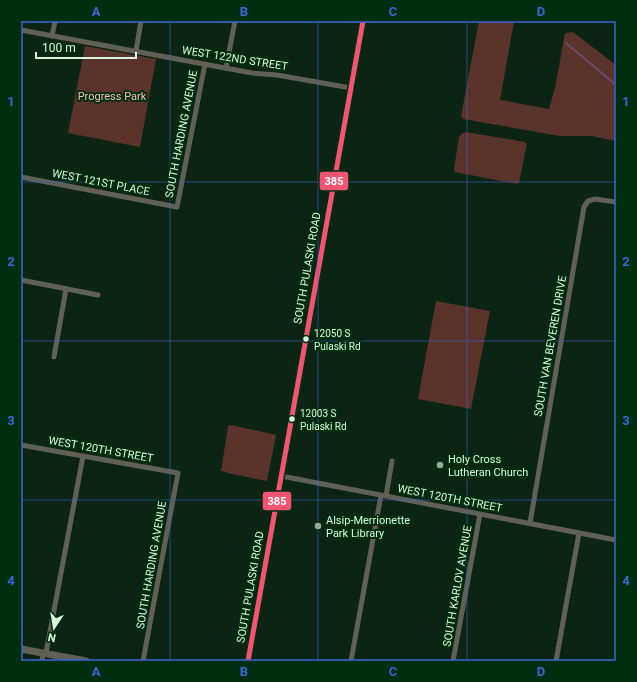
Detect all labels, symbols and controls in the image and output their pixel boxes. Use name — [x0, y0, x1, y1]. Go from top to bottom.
text: A — [92, 4, 101, 19]
text: B — [240, 4, 248, 19]
text: C — [389, 4, 398, 19]
text: D — [537, 4, 545, 19]
scale bar — [36, 34, 136, 60]
text: 100 m — [42, 41, 76, 55]
street label: WEST 122ND STREET — [181, 44, 289, 73]
street label: SOUTH HARDING AVENUE — [163, 69, 200, 199]
park label: Progress Park — [78, 90, 147, 103]
text: 1 — [7, 94, 15, 109]
text: 1 — [622, 94, 630, 109]
street label: WEST 121ST PLACE — [51, 167, 151, 198]
line badge: 385 — [319, 171, 349, 191]
text: 385 — [325, 175, 343, 188]
street label: SOUTH PULASKI ROAD — [291, 211, 324, 325]
text: 2 — [7, 254, 15, 269]
text: 2 — [622, 254, 630, 269]
street label: SOUTH VAN BEVEREN DRIVE — [532, 275, 569, 418]
place label: 12050 S Pulaski Rd — [314, 328, 361, 352]
marker: 12050 S Pulaski Rd — [301, 334, 311, 344]
place label: 12003 S Pulaski Rd — [300, 408, 347, 432]
text: 3 — [7, 413, 15, 428]
text: 3 — [622, 413, 630, 428]
marker: 12003 S Pulaski Rd — [287, 414, 297, 424]
street label: WEST 120TH STREET — [47, 434, 155, 465]
place label: Holy Cross Lutheran Church — [448, 453, 528, 479]
marker: Holy Cross Lutheran Church — [435, 460, 445, 470]
street label: WEST 120TH STREET — [396, 482, 504, 515]
line badge: 385 — [262, 491, 292, 511]
text: 385 — [268, 495, 286, 508]
street label: SOUTH HARDING AVENUE — [134, 500, 169, 630]
place label: Alsip-Merrionette Park Library — [326, 514, 410, 540]
marker: Alsip-Merrionette Park Library — [313, 521, 323, 531]
street label: SOUTH KARLOV AVENUE — [440, 524, 475, 648]
street label: SOUTH PULASKI ROAD — [234, 530, 267, 644]
text: 4 — [7, 573, 15, 588]
text: 4 — [622, 573, 630, 588]
north arrow — [34, 608, 74, 648]
text: N — [47, 630, 57, 644]
text: A — [92, 664, 101, 679]
text: B — [240, 664, 248, 679]
text: C — [389, 664, 398, 679]
text: D — [537, 664, 545, 679]

